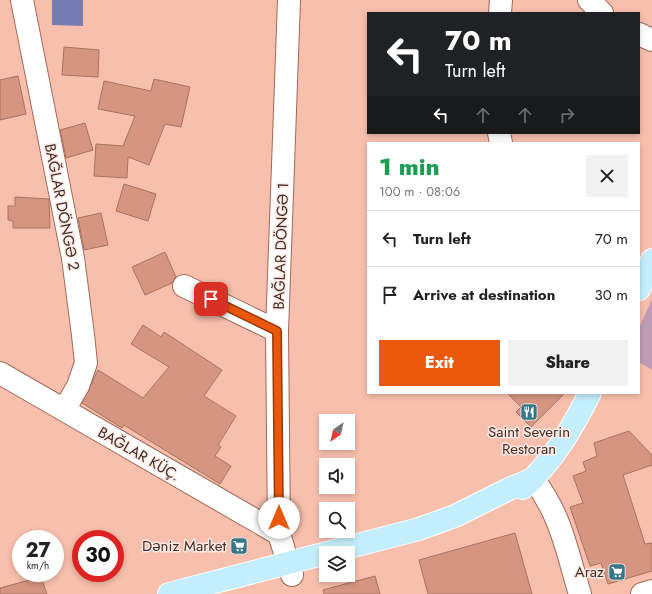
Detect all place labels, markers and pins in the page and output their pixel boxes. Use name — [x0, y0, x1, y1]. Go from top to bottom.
pin — [194, 282, 228, 316]
restaurant icon: Saint Severin Restoran — [519, 402, 539, 422]
place label: Saint Severin Restoran — [488, 421, 570, 460]
place label: Dəniz Market — [142, 535, 226, 557]
supermarket icon: Dəniz Market — [229, 536, 249, 556]
place label: Araz — [575, 561, 604, 583]
supermarket icon: Araz — [607, 562, 627, 582]

